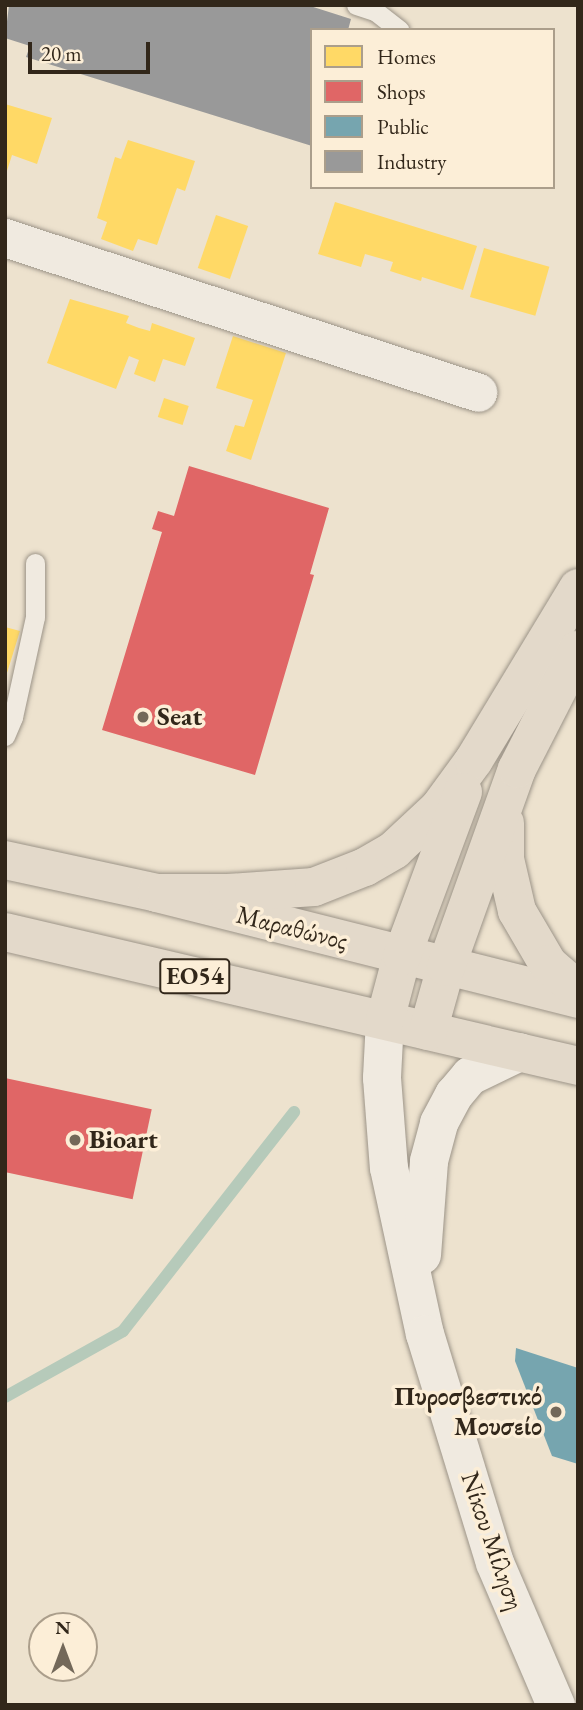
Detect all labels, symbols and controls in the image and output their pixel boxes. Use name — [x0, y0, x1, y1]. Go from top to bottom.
scale bar — [32, 28, 154, 72]
legend — [310, 28, 555, 189]
text: 20 m — [41, 40, 82, 67]
text: Homes — [377, 43, 436, 70]
text: Shops — [377, 78, 426, 105]
text: Public — [377, 113, 429, 140]
text: Industry — [377, 148, 447, 175]
place label: Seat — [157, 701, 202, 733]
marker: Seat — [135, 709, 151, 725]
street label: Μαραθώνος — [233, 899, 351, 957]
road number: ΕΟ54 — [158, 956, 232, 996]
place label: Bioart — [89, 1124, 158, 1156]
marker: Bioart — [67, 1132, 83, 1148]
place label: Πυροσβεστικό Μουσείο — [394, 1381, 542, 1442]
marker: Πυροσβεστικό Μουσείο — [548, 1404, 564, 1420]
street label: Νίκου Μίληση — [454, 1468, 530, 1614]
north arrow — [28, 1612, 98, 1682]
text: N — [55, 1615, 71, 1640]

